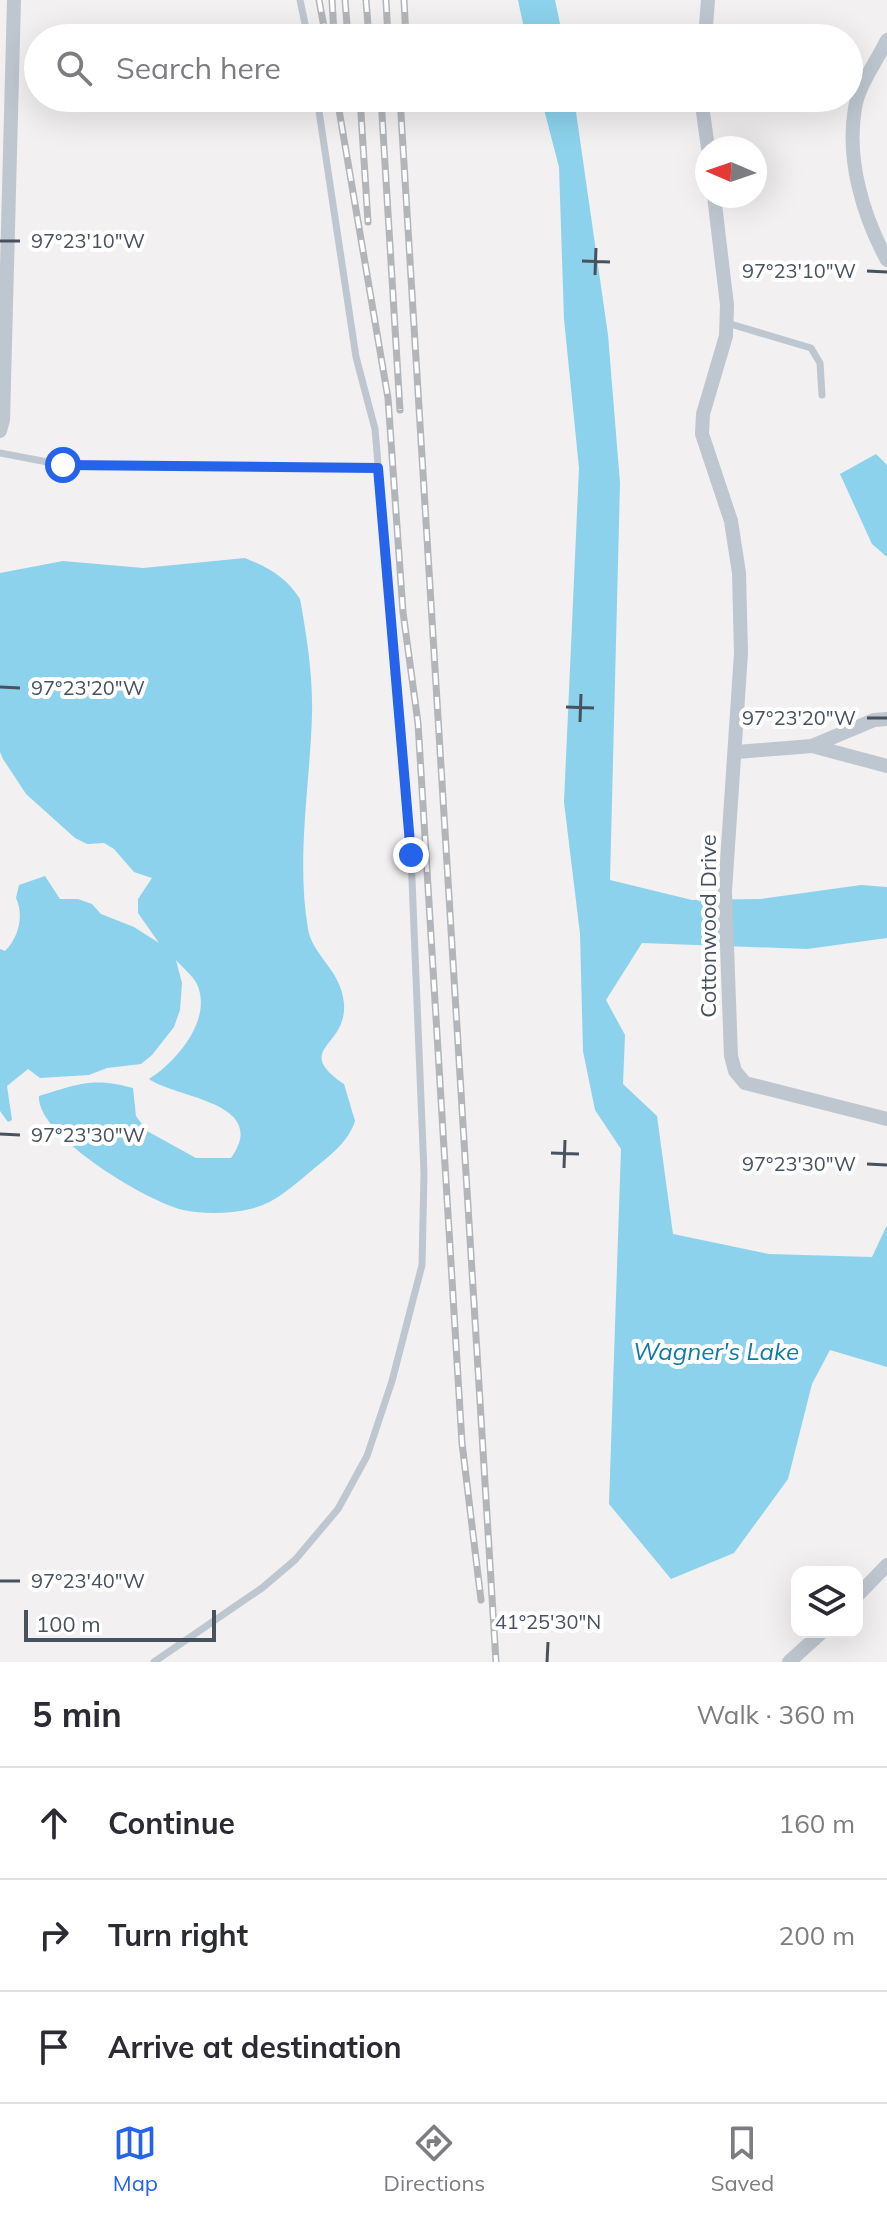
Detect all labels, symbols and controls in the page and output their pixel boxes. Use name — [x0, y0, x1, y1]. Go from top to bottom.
search box — [24, 24, 863, 112]
icon: search — [52, 46, 96, 90]
text: Search here — [116, 49, 281, 87]
north arrow — [695, 136, 767, 208]
text: 97°23'10"W — [31, 228, 145, 253]
text: 97°23'10"W — [742, 258, 856, 283]
route start — [45, 447, 81, 483]
text: 97°23'20"W — [31, 675, 145, 700]
text: 97°23'20"W — [742, 705, 856, 730]
street label: Cottonwood Drive — [694, 834, 722, 1018]
route end — [393, 837, 429, 873]
text: 97°23'30"W — [31, 1122, 145, 1147]
text: 97°23'30"W — [742, 1151, 856, 1176]
water label: Wagner's Lake — [633, 1336, 799, 1366]
map controls — [791, 1566, 863, 1638]
button: layers — [791, 1566, 863, 1638]
text: 97°23'40"W — [31, 1568, 145, 1593]
scale bar — [24, 1606, 216, 1642]
text: 41°25'30"N — [495, 1609, 601, 1634]
text: 100 m — [36, 1610, 101, 1638]
text: 5 min — [32, 1693, 122, 1736]
text: Walk · 360 m — [696, 1698, 855, 1731]
icon: ahead — [32, 1801, 76, 1845]
text: Continue — [108, 1804, 235, 1842]
text: 160 m — [779, 1807, 855, 1840]
icon: right — [32, 1913, 76, 1957]
text: Turn right — [108, 1916, 248, 1954]
text: 200 m — [779, 1919, 855, 1952]
icon: arrive — [32, 2025, 76, 2069]
text: Arrive at destination — [108, 2028, 402, 2066]
tab: Map — [113, 2121, 158, 2197]
tab: Directions — [384, 2121, 485, 2197]
tab: Saved — [711, 2121, 774, 2197]

